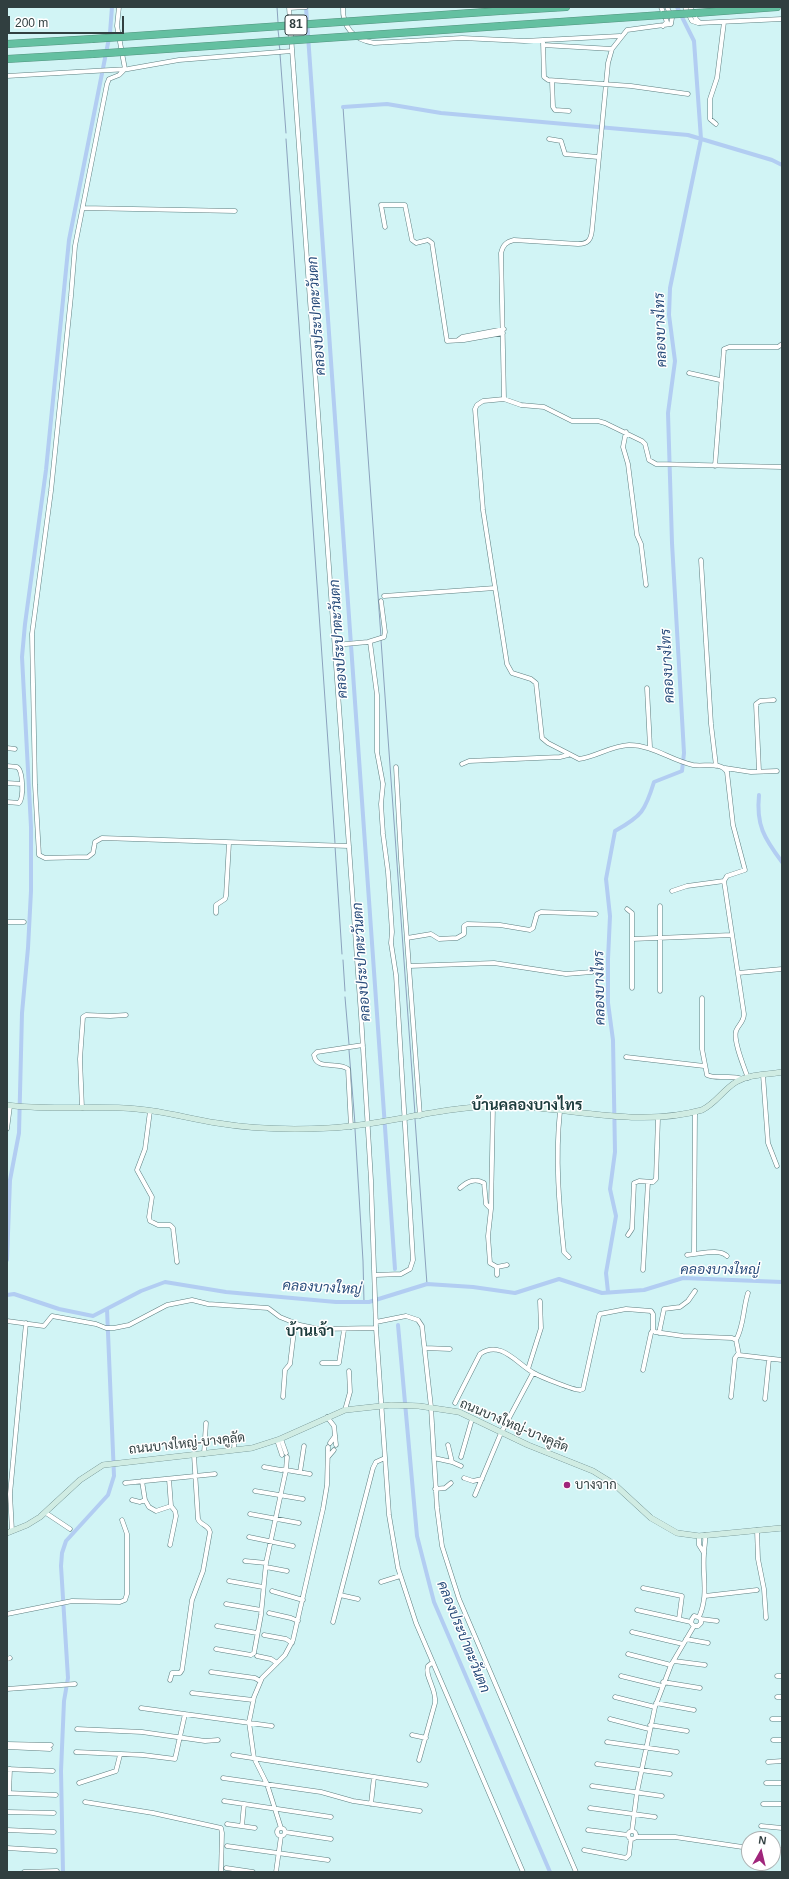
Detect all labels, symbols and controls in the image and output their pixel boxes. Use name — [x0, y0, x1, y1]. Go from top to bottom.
scale bar — [10, 8, 126, 34]
road number: 81 — [285, 15, 307, 35]
text: 200 m — [15, 16, 48, 30]
water label: คลองประปาตะวันตก — [304, 256, 330, 376]
water label: คลองบางไทร — [651, 292, 671, 368]
water label: คลองประปาตะวันตก — [326, 579, 352, 699]
water label: คลองบางไทร — [658, 628, 678, 704]
water label: คลองประปาตะวันตก — [349, 902, 375, 1022]
water label: คลองบางไทร — [591, 950, 609, 1026]
district label: บ้านคลองบางไทร — [472, 1097, 582, 1115]
water label: คลองบางใหญ่ — [680, 1262, 760, 1278]
water label: คลองบางใหญ่ — [282, 1278, 362, 1298]
district label: บ้านเจ้า — [286, 1323, 334, 1341]
street label: ถนนบางใหญ่-บางคูลัด — [457, 1396, 571, 1456]
street label: ถนนบางใหญ่-บางคูลัด — [128, 1430, 246, 1458]
place label: บางจาก — [575, 1477, 617, 1493]
marker: บางจาก — [562, 1480, 572, 1490]
water label: คลองประปาตะวันตก — [433, 1579, 493, 1695]
north arrow — [741, 1831, 781, 1871]
text: N — [758, 1834, 767, 1847]

